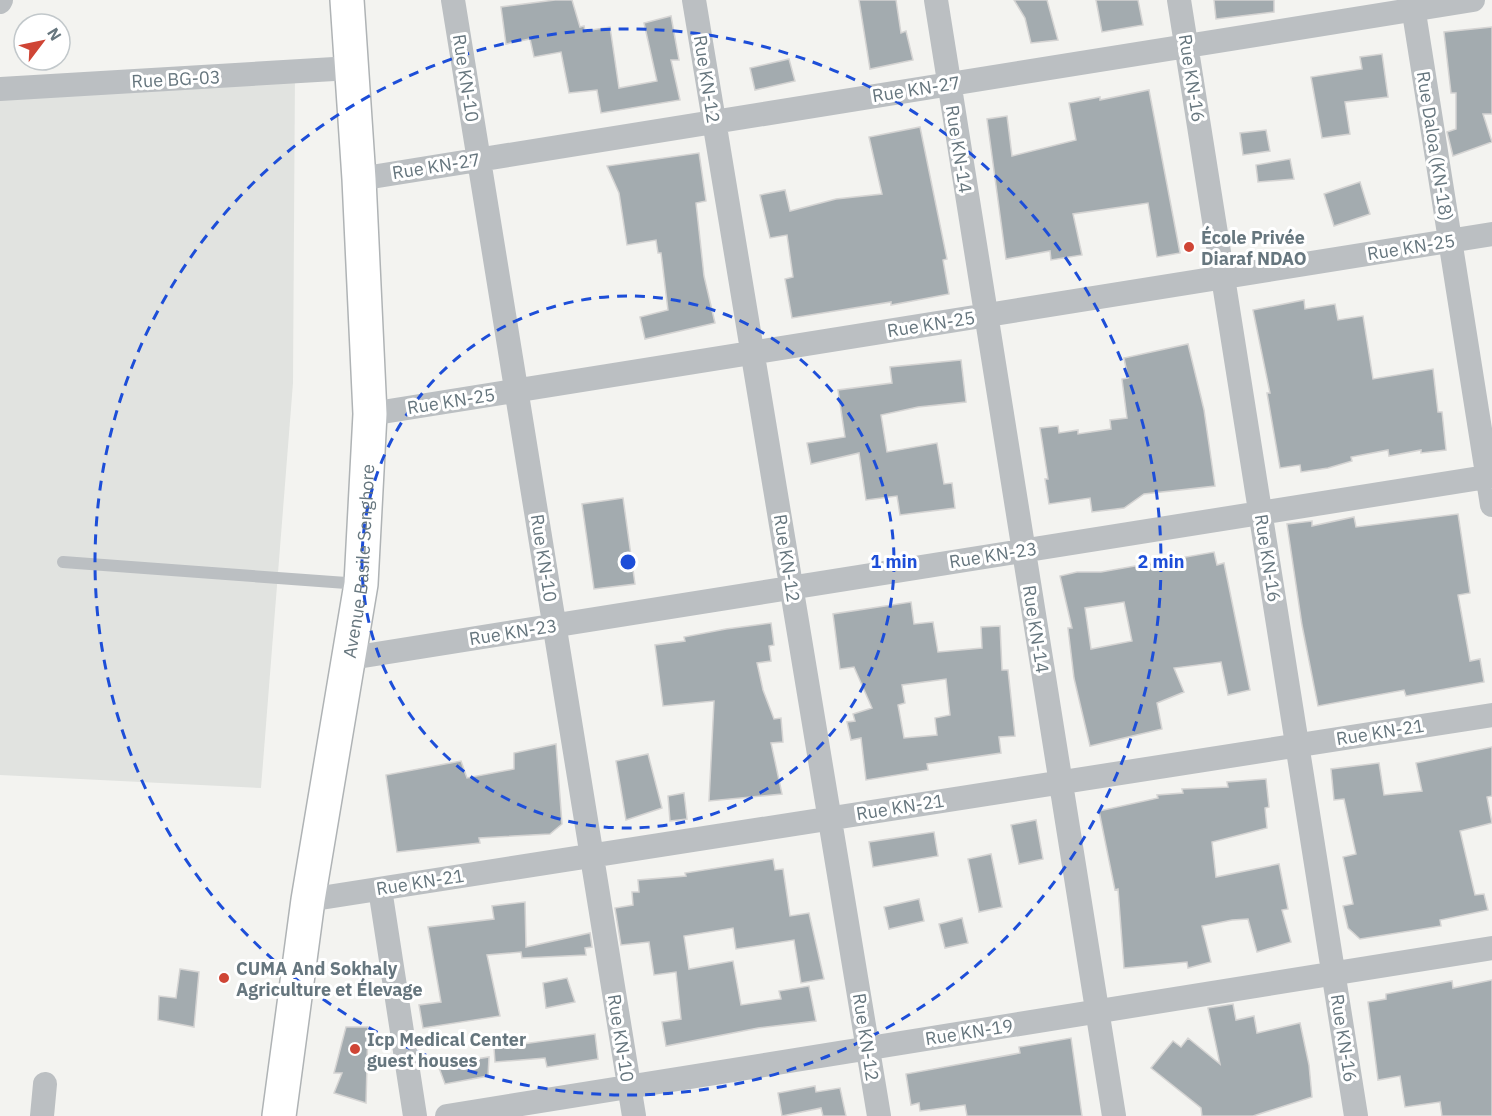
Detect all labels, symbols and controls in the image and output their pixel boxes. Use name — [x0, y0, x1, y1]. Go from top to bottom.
north arrow — [12, 12, 72, 72]
text: N — [43, 24, 66, 44]
street label: Rue KN-10 — [448, 32, 484, 124]
street label: Rue KN-16 — [1174, 32, 1210, 124]
street label: Rue KN-12 — [689, 33, 725, 125]
street label: Rue BG-03 — [131, 65, 221, 93]
street label: Rue Daloa (KN-18) — [1412, 69, 1458, 223]
street label: Rue KN-27 — [870, 71, 962, 107]
street label: Rue KN-14 — [941, 103, 977, 195]
street label: Rue KN-27 — [390, 148, 482, 184]
place label: École Privée Diaraf NDAO — [1201, 225, 1307, 270]
street label: Rue KN-25 — [1365, 229, 1457, 265]
marker: École Privée Diaraf NDAO — [1182, 240, 1196, 254]
street label: Rue KN-25 — [885, 306, 977, 342]
street label: Rue KN-25 — [405, 383, 497, 419]
street label: Avenue Basile Senghore — [337, 463, 379, 660]
street label: Rue KN-10 — [526, 512, 562, 604]
street label: Rue KN-12 — [769, 512, 805, 604]
street label: Rue KN-16 — [1250, 512, 1286, 604]
street label: Rue KN-23 — [947, 537, 1039, 573]
text: 1 min — [870, 550, 918, 573]
text: 2 min — [1137, 550, 1185, 573]
centre of rings — [618, 552, 638, 572]
street label: Rue KN-14 — [1018, 583, 1054, 675]
street label: Rue KN-23 — [467, 614, 559, 650]
street label: Rue KN-21 — [1334, 714, 1426, 750]
street label: Rue KN-21 — [854, 789, 946, 825]
street label: Rue KN-21 — [374, 864, 466, 900]
place label: CUMA And Sokhaly Agriculture et Élevage — [236, 957, 423, 1001]
marker: CUMA And Sokhaly Agriculture et Élevage — [217, 971, 231, 985]
street label: Rue KN-12 — [848, 991, 884, 1083]
street label: Rue KN-10 — [603, 992, 639, 1084]
street label: Rue KN-16 — [1326, 992, 1362, 1084]
street label: Rue KN-19 — [923, 1014, 1015, 1050]
place label: Icp Medical Center guest houses — [367, 1028, 526, 1072]
marker: Icp Medical Center guest houses — [348, 1042, 362, 1056]

